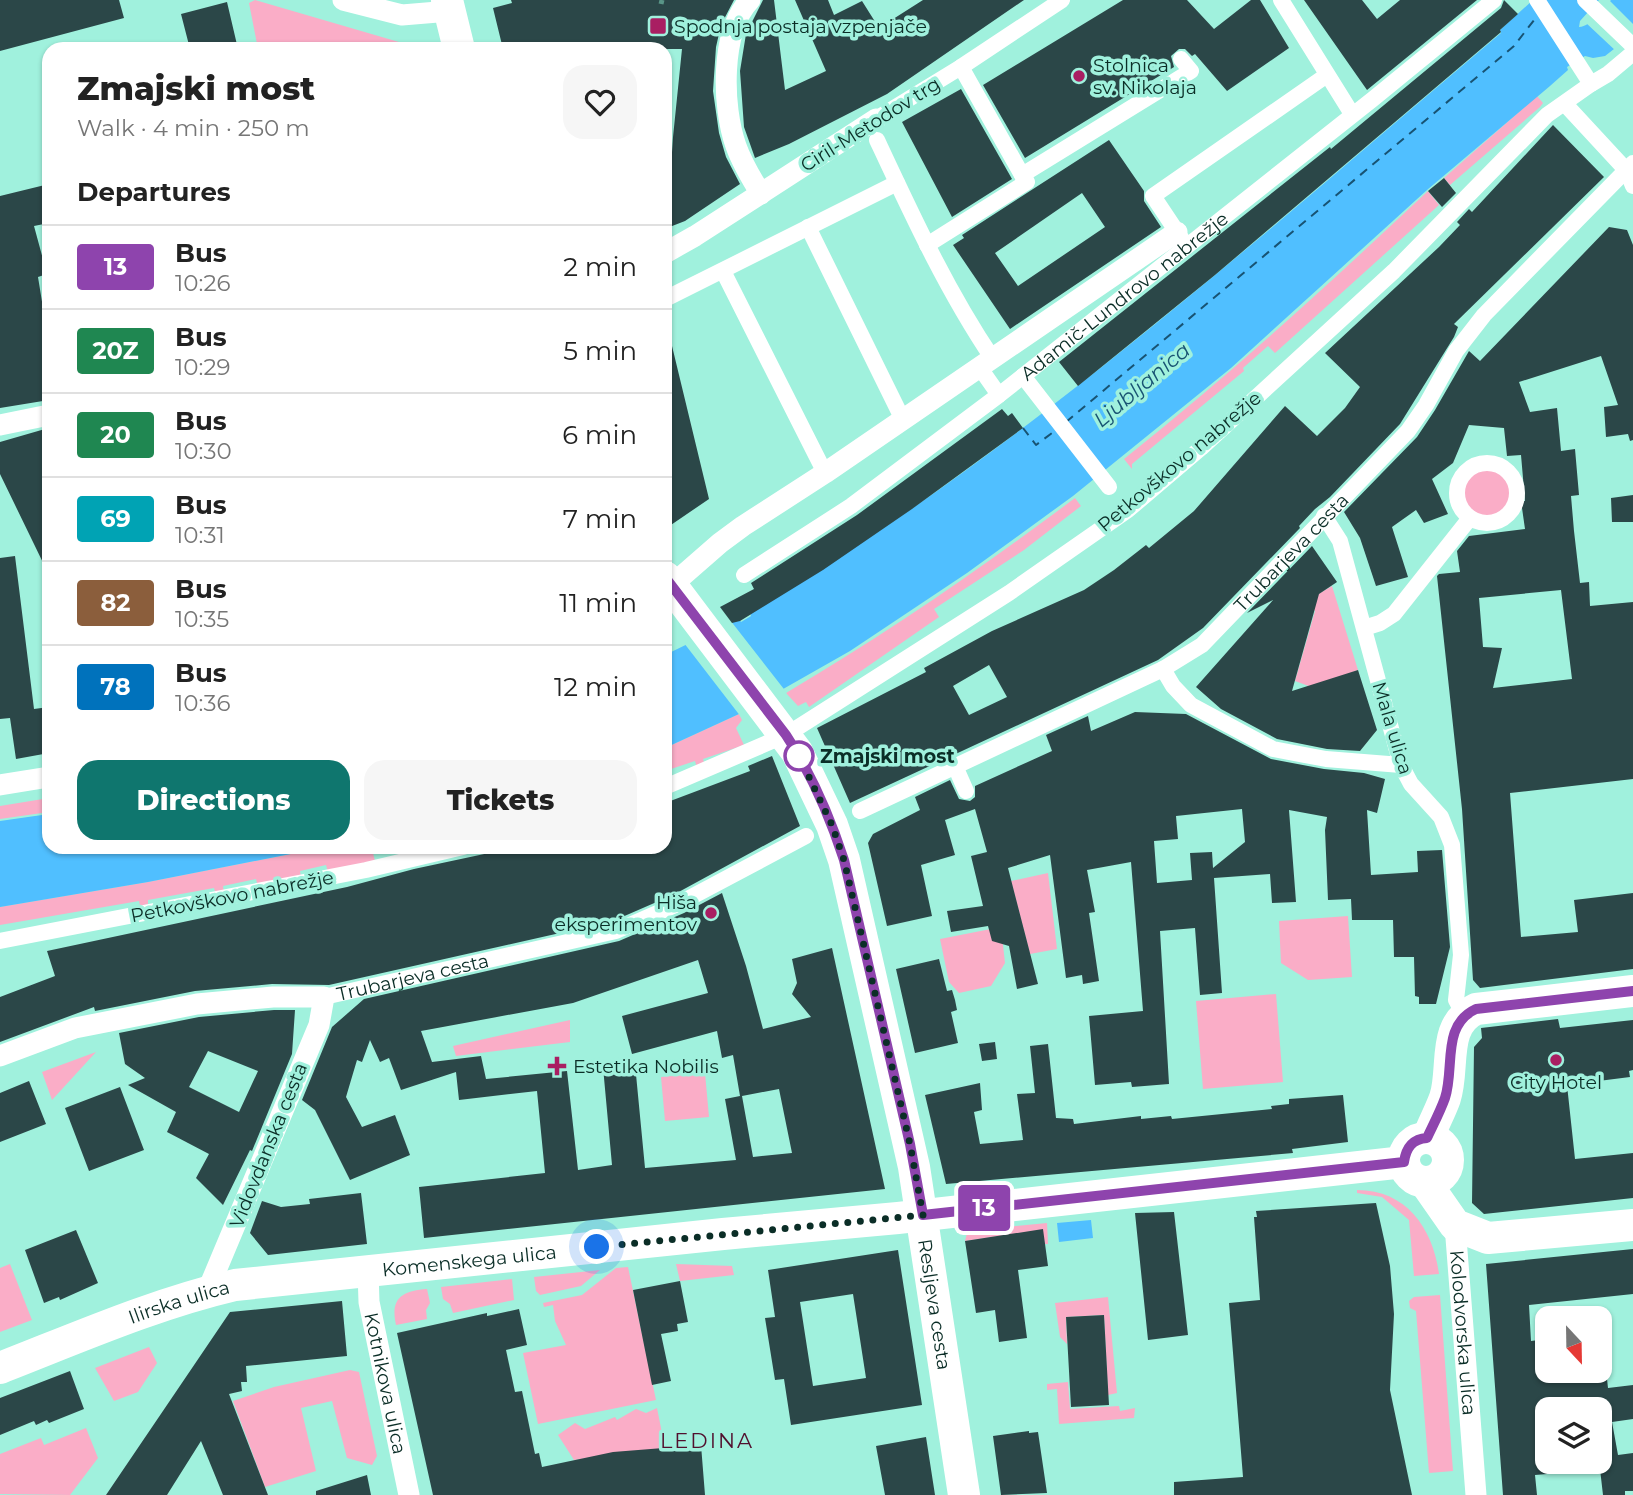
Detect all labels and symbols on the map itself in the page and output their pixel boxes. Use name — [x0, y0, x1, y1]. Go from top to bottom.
place label: Spodnja postaja vzpenjače — [674, 15, 927, 38]
marker: Spodnja postaja vzpenjače — [648, 16, 668, 36]
place label: Stolnica sv. Nikolaja — [1093, 54, 1197, 99]
marker: Stolnica sv. Nikolaja — [1071, 68, 1087, 84]
street label: Ciril-Metodov trg — [796, 72, 944, 177]
street label: Adamič-Lundrovo nabrežje — [1016, 207, 1233, 386]
water label: Ljubljanica — [1089, 337, 1195, 432]
street label: Petkovškovo nabrežje — [1093, 386, 1266, 536]
street label: Trubarjeva cesta — [1229, 489, 1354, 617]
street label: Mala ulica — [1368, 679, 1417, 777]
marker: Zmajski most — [784, 741, 814, 771]
place label: Zmajski most — [820, 745, 955, 768]
street label: Petkovškovo nabrežje — [129, 866, 336, 927]
place label: Hiša eksperimentov — [554, 891, 698, 936]
marker: Hiša eksperimentov — [703, 905, 719, 921]
street label: Trubarjeva cesta — [335, 949, 491, 1006]
marker: City Hotel — [1548, 1052, 1564, 1068]
place label: Estetika Nobilis — [573, 1055, 719, 1078]
marker: Estetika Nobilis — [547, 1056, 567, 1076]
street label: Vidovdanska cesta — [225, 1059, 312, 1231]
place label: City Hotel — [1510, 1071, 1602, 1094]
line badge: 13 — [953, 1185, 1016, 1231]
your location — [579, 1229, 614, 1264]
street label: Resljeva cesta — [913, 1237, 956, 1372]
street label: Komenskega ulica — [381, 1240, 558, 1282]
street label: Kolodvorska ulica — [1445, 1249, 1481, 1416]
street label: Ilirska ulica — [125, 1276, 232, 1329]
north arrow — [1535, 1306, 1612, 1382]
street label: Kotnikova ulica — [359, 1310, 411, 1456]
district label: LEDINA — [660, 1428, 754, 1453]

